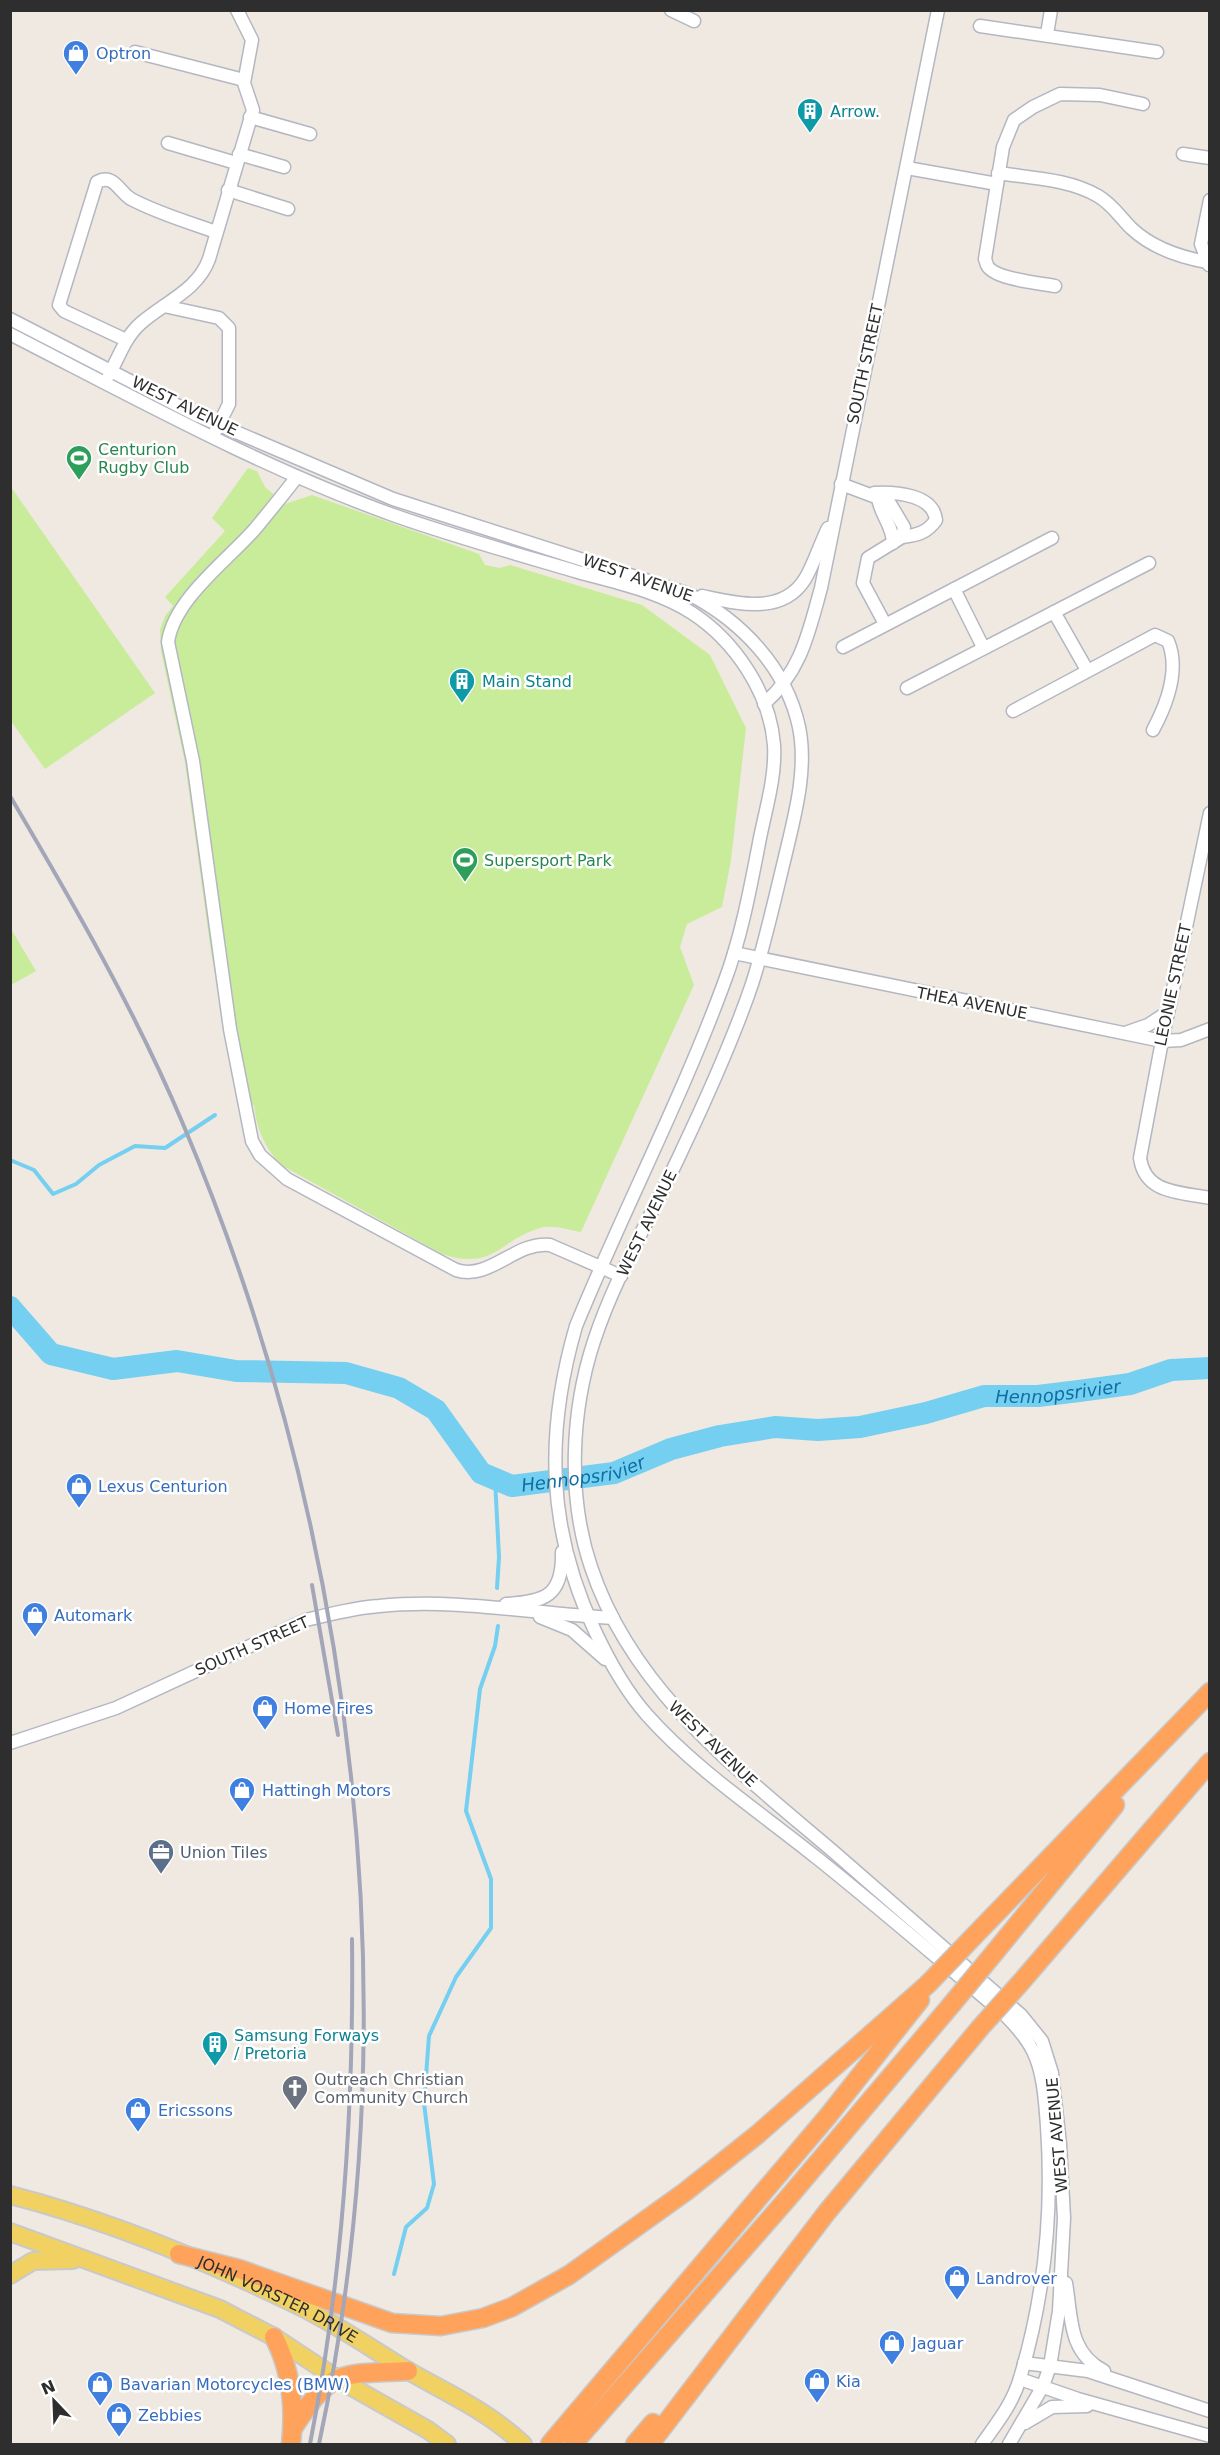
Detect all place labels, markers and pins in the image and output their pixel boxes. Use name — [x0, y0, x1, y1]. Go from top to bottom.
shop icon: Optron — [61, 38, 91, 76]
place label: Optron — [96, 44, 151, 63]
building icon: Arrow. — [795, 96, 825, 134]
place label: Arrow. — [830, 102, 880, 121]
place label: Centurion Rugby Club — [98, 440, 189, 477]
sports icon: Centurion Rugby Club — [64, 443, 94, 481]
building icon: Main Stand — [447, 666, 477, 704]
place label: Main Stand — [482, 672, 572, 691]
sports icon: Supersport Park — [450, 845, 480, 883]
place label: Supersport Park — [484, 851, 612, 870]
shop icon: Lexus Centurion — [64, 1471, 94, 1509]
place label: Lexus Centurion — [98, 1477, 228, 1496]
shop icon: Automark — [20, 1600, 50, 1638]
place label: Automark — [54, 1606, 133, 1625]
shop icon: Home Fires — [250, 1693, 280, 1731]
place label: Home Fires — [284, 1699, 373, 1718]
shop icon: Hattingh Motors — [227, 1775, 257, 1813]
place label: Hattingh Motors — [262, 1781, 391, 1800]
office icon: Union Tiles — [146, 1837, 176, 1875]
place label: Union Tiles — [180, 1843, 268, 1862]
place label: Samsung Forways / Pretoria — [234, 2026, 379, 2063]
building icon: Samsung Forways / Pretoria — [200, 2029, 230, 2067]
place label: Outreach Christian Community Church — [314, 2070, 468, 2107]
church icon: Outreach Christian Community Church — [280, 2073, 310, 2111]
shop icon: Ericssons — [123, 2095, 153, 2133]
place label: Ericssons — [158, 2101, 233, 2120]
shop icon: Landrover — [942, 2263, 972, 2301]
place label: Landrover — [976, 2269, 1057, 2288]
shop icon: Jaguar — [877, 2328, 907, 2366]
place label: Jaguar — [911, 2334, 964, 2353]
shop icon: Kia — [802, 2366, 832, 2404]
shop icon: Bavarian Motorcycles (BMW) — [85, 2369, 115, 2407]
place label: Kia — [836, 2372, 861, 2391]
place label: Bavarian Motorcycles (BMW) — [120, 2375, 350, 2394]
shop icon: Zebbies — [104, 2400, 134, 2438]
place label: Zebbies — [138, 2406, 202, 2425]

